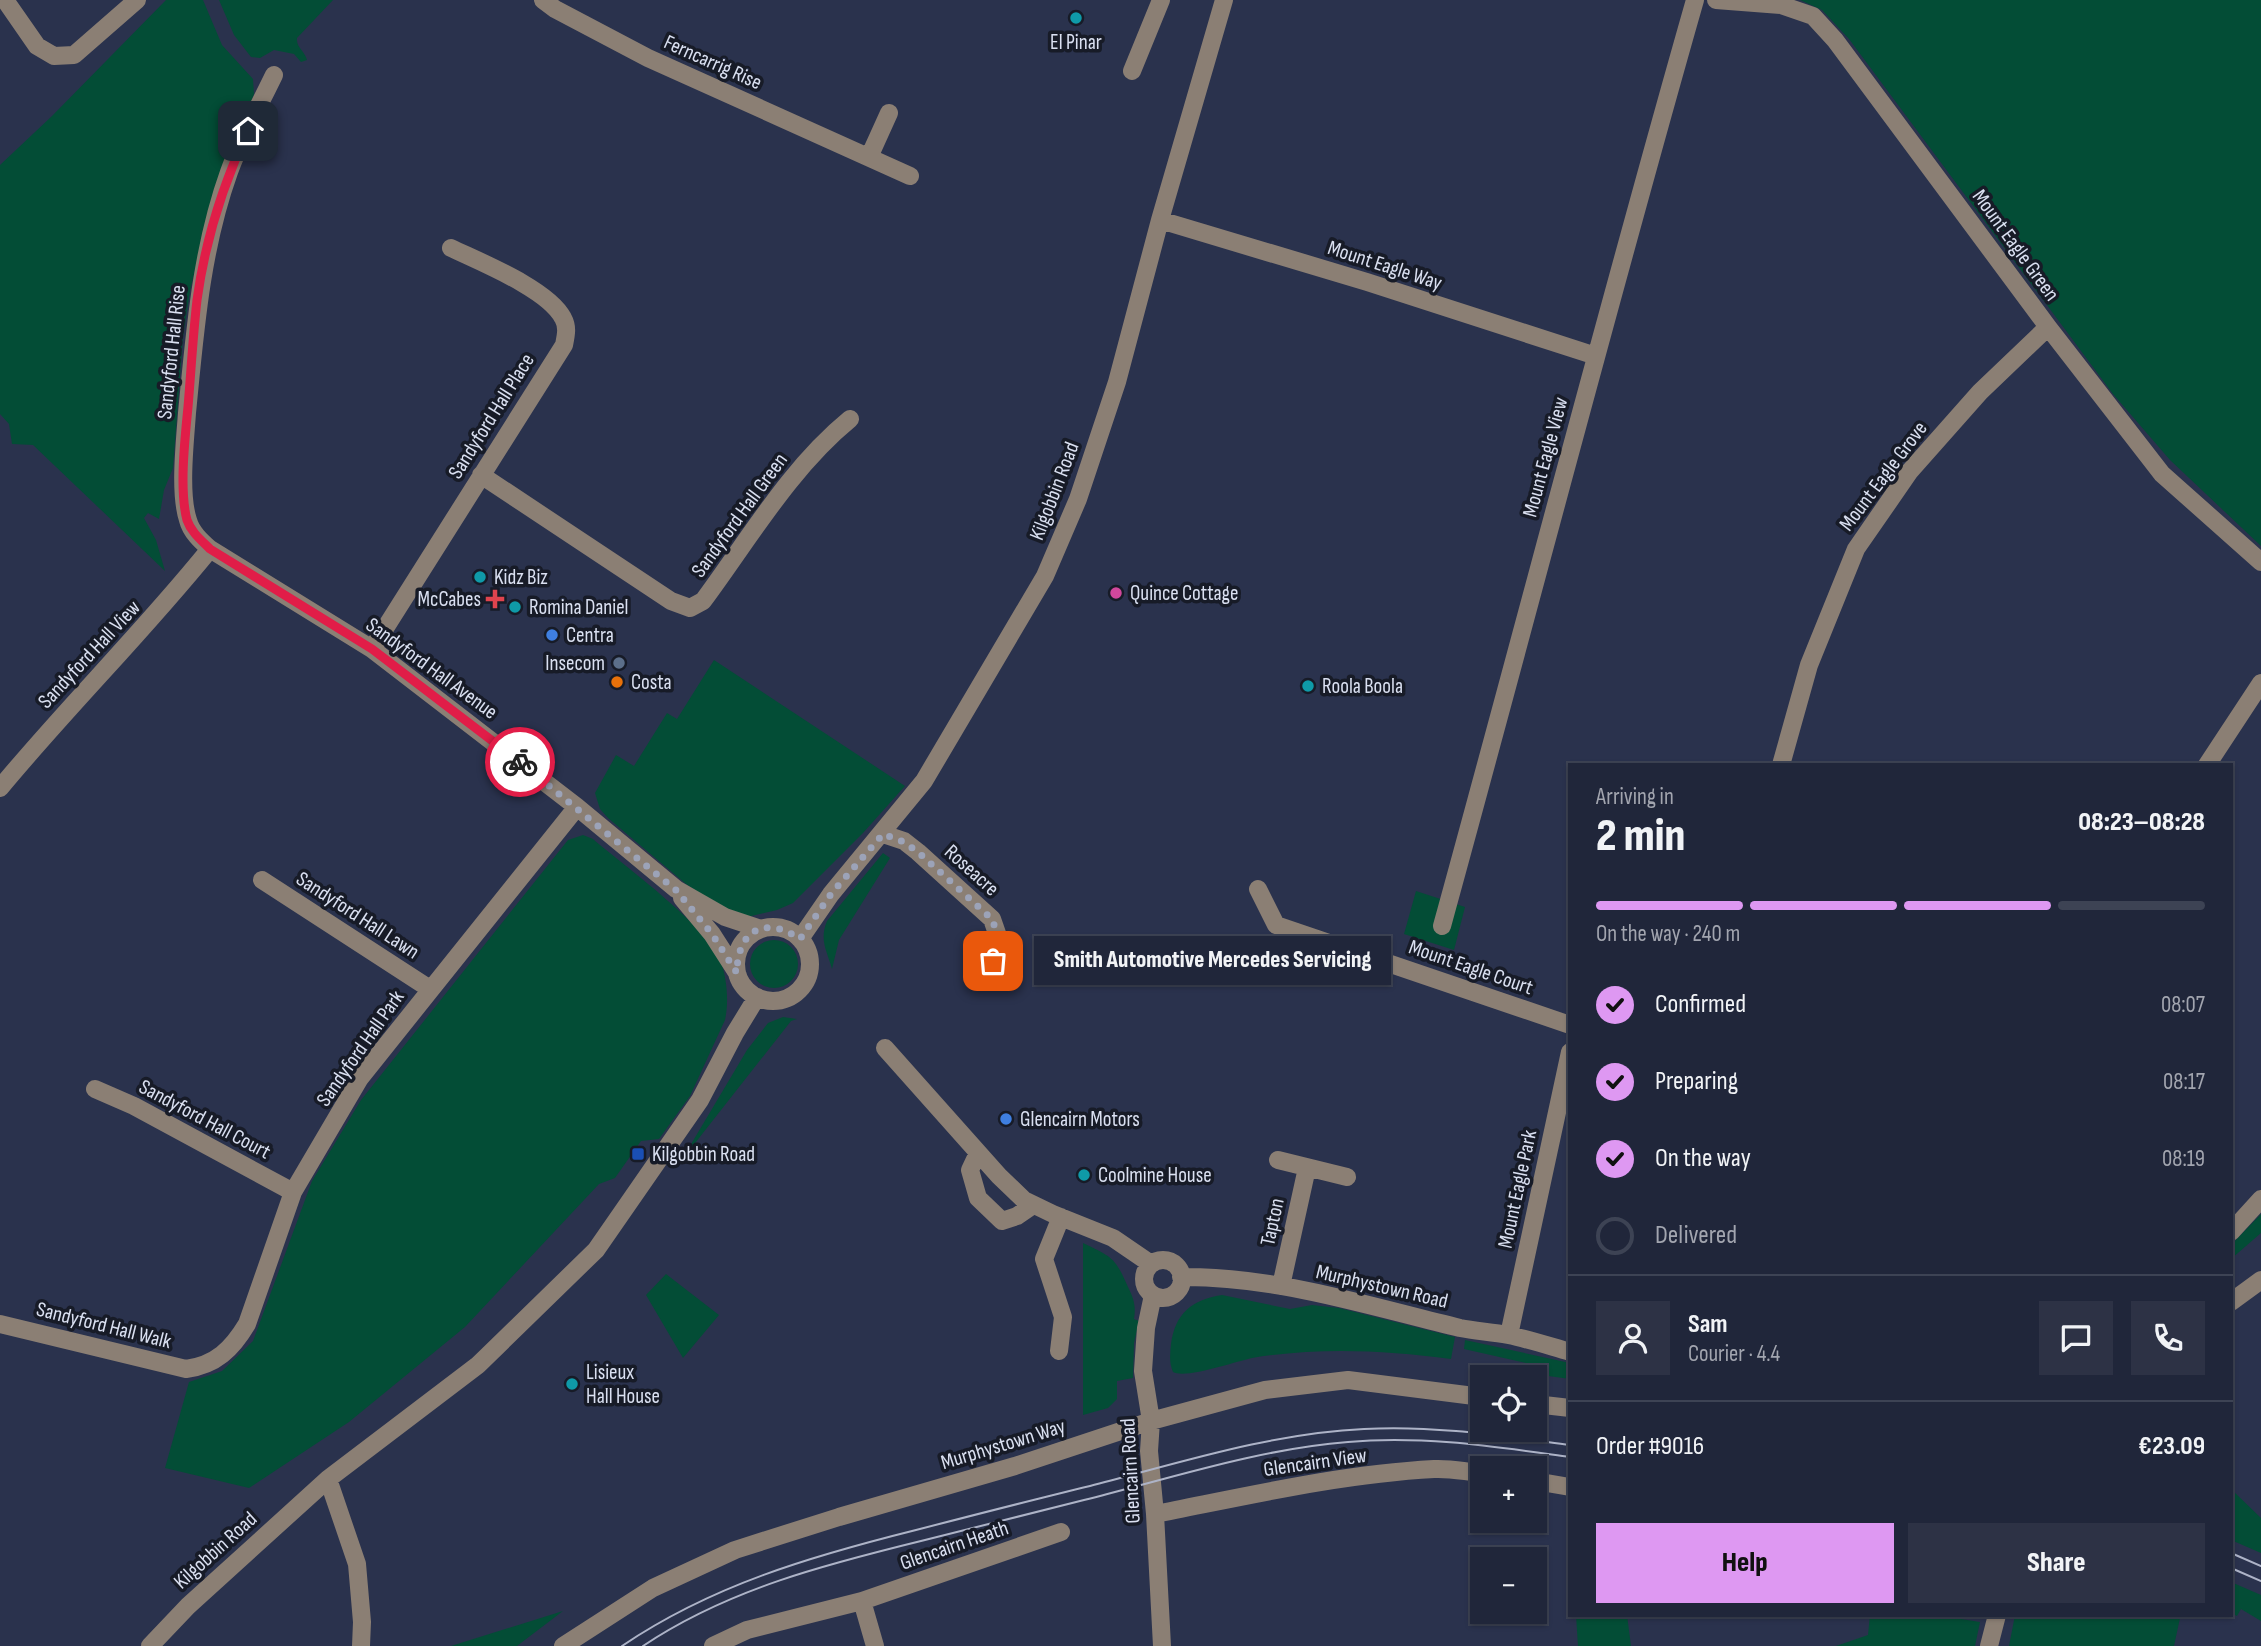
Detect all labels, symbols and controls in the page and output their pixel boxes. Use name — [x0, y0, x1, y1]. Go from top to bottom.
marker: El Pinar — [1068, 10, 1084, 26]
street label: Ferncarrig Rise — [660, 30, 766, 95]
place label: El Pinar — [1050, 30, 1102, 55]
pin — [218, 101, 278, 161]
icon: home — [229, 112, 267, 150]
street label: Mount Eagle Green — [1967, 185, 2064, 306]
street label: Mount Eagle Way — [1325, 235, 1445, 296]
street label: Sandyford Hall Rise — [152, 284, 191, 420]
street label: Sandyford Hall Place — [443, 349, 540, 483]
street label: Mount Eagle View — [1518, 394, 1574, 520]
street label: Mount Eagle Grove — [1834, 417, 1933, 536]
street label: Kilgobbin Road — [1024, 439, 1085, 544]
street label: Sandyford Hall Green — [686, 448, 793, 582]
place label: Kidz Biz — [494, 565, 548, 590]
marker: Kidz Biz — [472, 569, 488, 585]
place label: Quince Cottage — [1130, 581, 1238, 606]
marker: Quince Cottage — [1108, 585, 1124, 601]
place label: McCabes — [418, 587, 481, 612]
marker: McCabes — [487, 591, 503, 607]
street label: Sandyford Hall View — [33, 595, 146, 714]
place label: Romina Daniel — [529, 595, 628, 620]
marker: Romina Daniel — [507, 599, 523, 615]
street label: Sandyford Hall Avenue — [361, 612, 502, 724]
place label: Centra — [566, 623, 614, 648]
marker: Centra — [544, 627, 560, 643]
place label: Insecom — [545, 651, 605, 676]
marker: Insecom — [611, 655, 627, 671]
place label: Costa — [631, 670, 672, 695]
marker: Costa — [609, 674, 625, 690]
place label: Roola Boola — [1322, 674, 1403, 699]
marker: Roola Boola — [1300, 678, 1316, 694]
courier — [485, 727, 555, 797]
icon: bike — [501, 743, 539, 781]
text: Arriving in — [1596, 783, 1674, 811]
text: 08:23–08:28 — [2078, 807, 2205, 838]
text: 2 min — [1596, 809, 1685, 864]
street label: Roseacre — [939, 839, 1004, 901]
street label: Sandyford Hall Lawn — [292, 866, 424, 964]
text: On the way · 240 m — [1596, 920, 1740, 948]
pin — [963, 931, 1023, 991]
street label: Mount Eagle Court — [1406, 935, 1536, 1000]
callout: Smith Automotive Mercedes Servicing — [1035, 936, 1392, 986]
icon: bag — [974, 942, 1012, 980]
text: Smith Automotive Mercedes Servicing — [1054, 946, 1371, 974]
street label: Sandyford Hall Park — [311, 985, 410, 1111]
icon: check — [1596, 986, 1634, 1024]
text: Confirmed — [1655, 989, 1746, 1020]
text: 08:07 — [2161, 991, 2205, 1019]
icon: check — [1596, 1063, 1634, 1101]
text: Preparing — [1655, 1066, 1738, 1097]
text: 08:17 — [2163, 1068, 2205, 1096]
street label: Sandyford Hall Court — [135, 1074, 275, 1165]
place label: Glencairn Motors — [1020, 1107, 1140, 1132]
marker: Glencairn Motors — [998, 1111, 1014, 1127]
street label: Mount Eagle Park — [1493, 1128, 1542, 1250]
icon: check — [1596, 1140, 1634, 1178]
place label: Kilgobbin Road — [652, 1142, 755, 1167]
text: On the way — [1655, 1143, 1751, 1174]
text: 08:19 — [2162, 1145, 2205, 1173]
marker: Kilgobbin Road — [630, 1146, 646, 1162]
place label: Coolmine House — [1098, 1163, 1212, 1188]
marker: Coolmine House — [1076, 1167, 1092, 1183]
street label: Tapton — [1255, 1196, 1290, 1248]
text: Delivered — [1655, 1220, 1737, 1251]
street label: Murphystown Road — [1314, 1259, 1450, 1314]
street label: Sandyford Hall Walk — [34, 1297, 174, 1354]
button: person — [1596, 1301, 1670, 1375]
button: chat — [2039, 1301, 2113, 1375]
button: phone — [2131, 1301, 2205, 1375]
text: Sam — [1688, 1309, 1728, 1340]
text: Courier · 4.4 — [1688, 1340, 1780, 1368]
place label: Lisieux Hall House — [586, 1360, 660, 1409]
map controls — [1470, 1365, 1547, 1624]
button: locate — [1470, 1365, 1547, 1442]
marker: Lisieux Hall House — [564, 1376, 580, 1392]
street label: Murphystown Way — [938, 1414, 1068, 1475]
street label: Glencairn Road — [1115, 1418, 1146, 1524]
text: Order #9016 — [1596, 1431, 1704, 1462]
text: €23.09 — [2138, 1431, 2205, 1462]
street label: Glencairn View — [1262, 1443, 1368, 1482]
button: + — [1470, 1456, 1547, 1533]
street label: Kilgobbin Road — [169, 1507, 262, 1594]
street label: Glencairn Heath — [897, 1515, 1012, 1576]
button: Help — [1596, 1523, 1894, 1603]
button: Share — [1908, 1523, 2205, 1603]
button: − — [1470, 1547, 1547, 1624]

